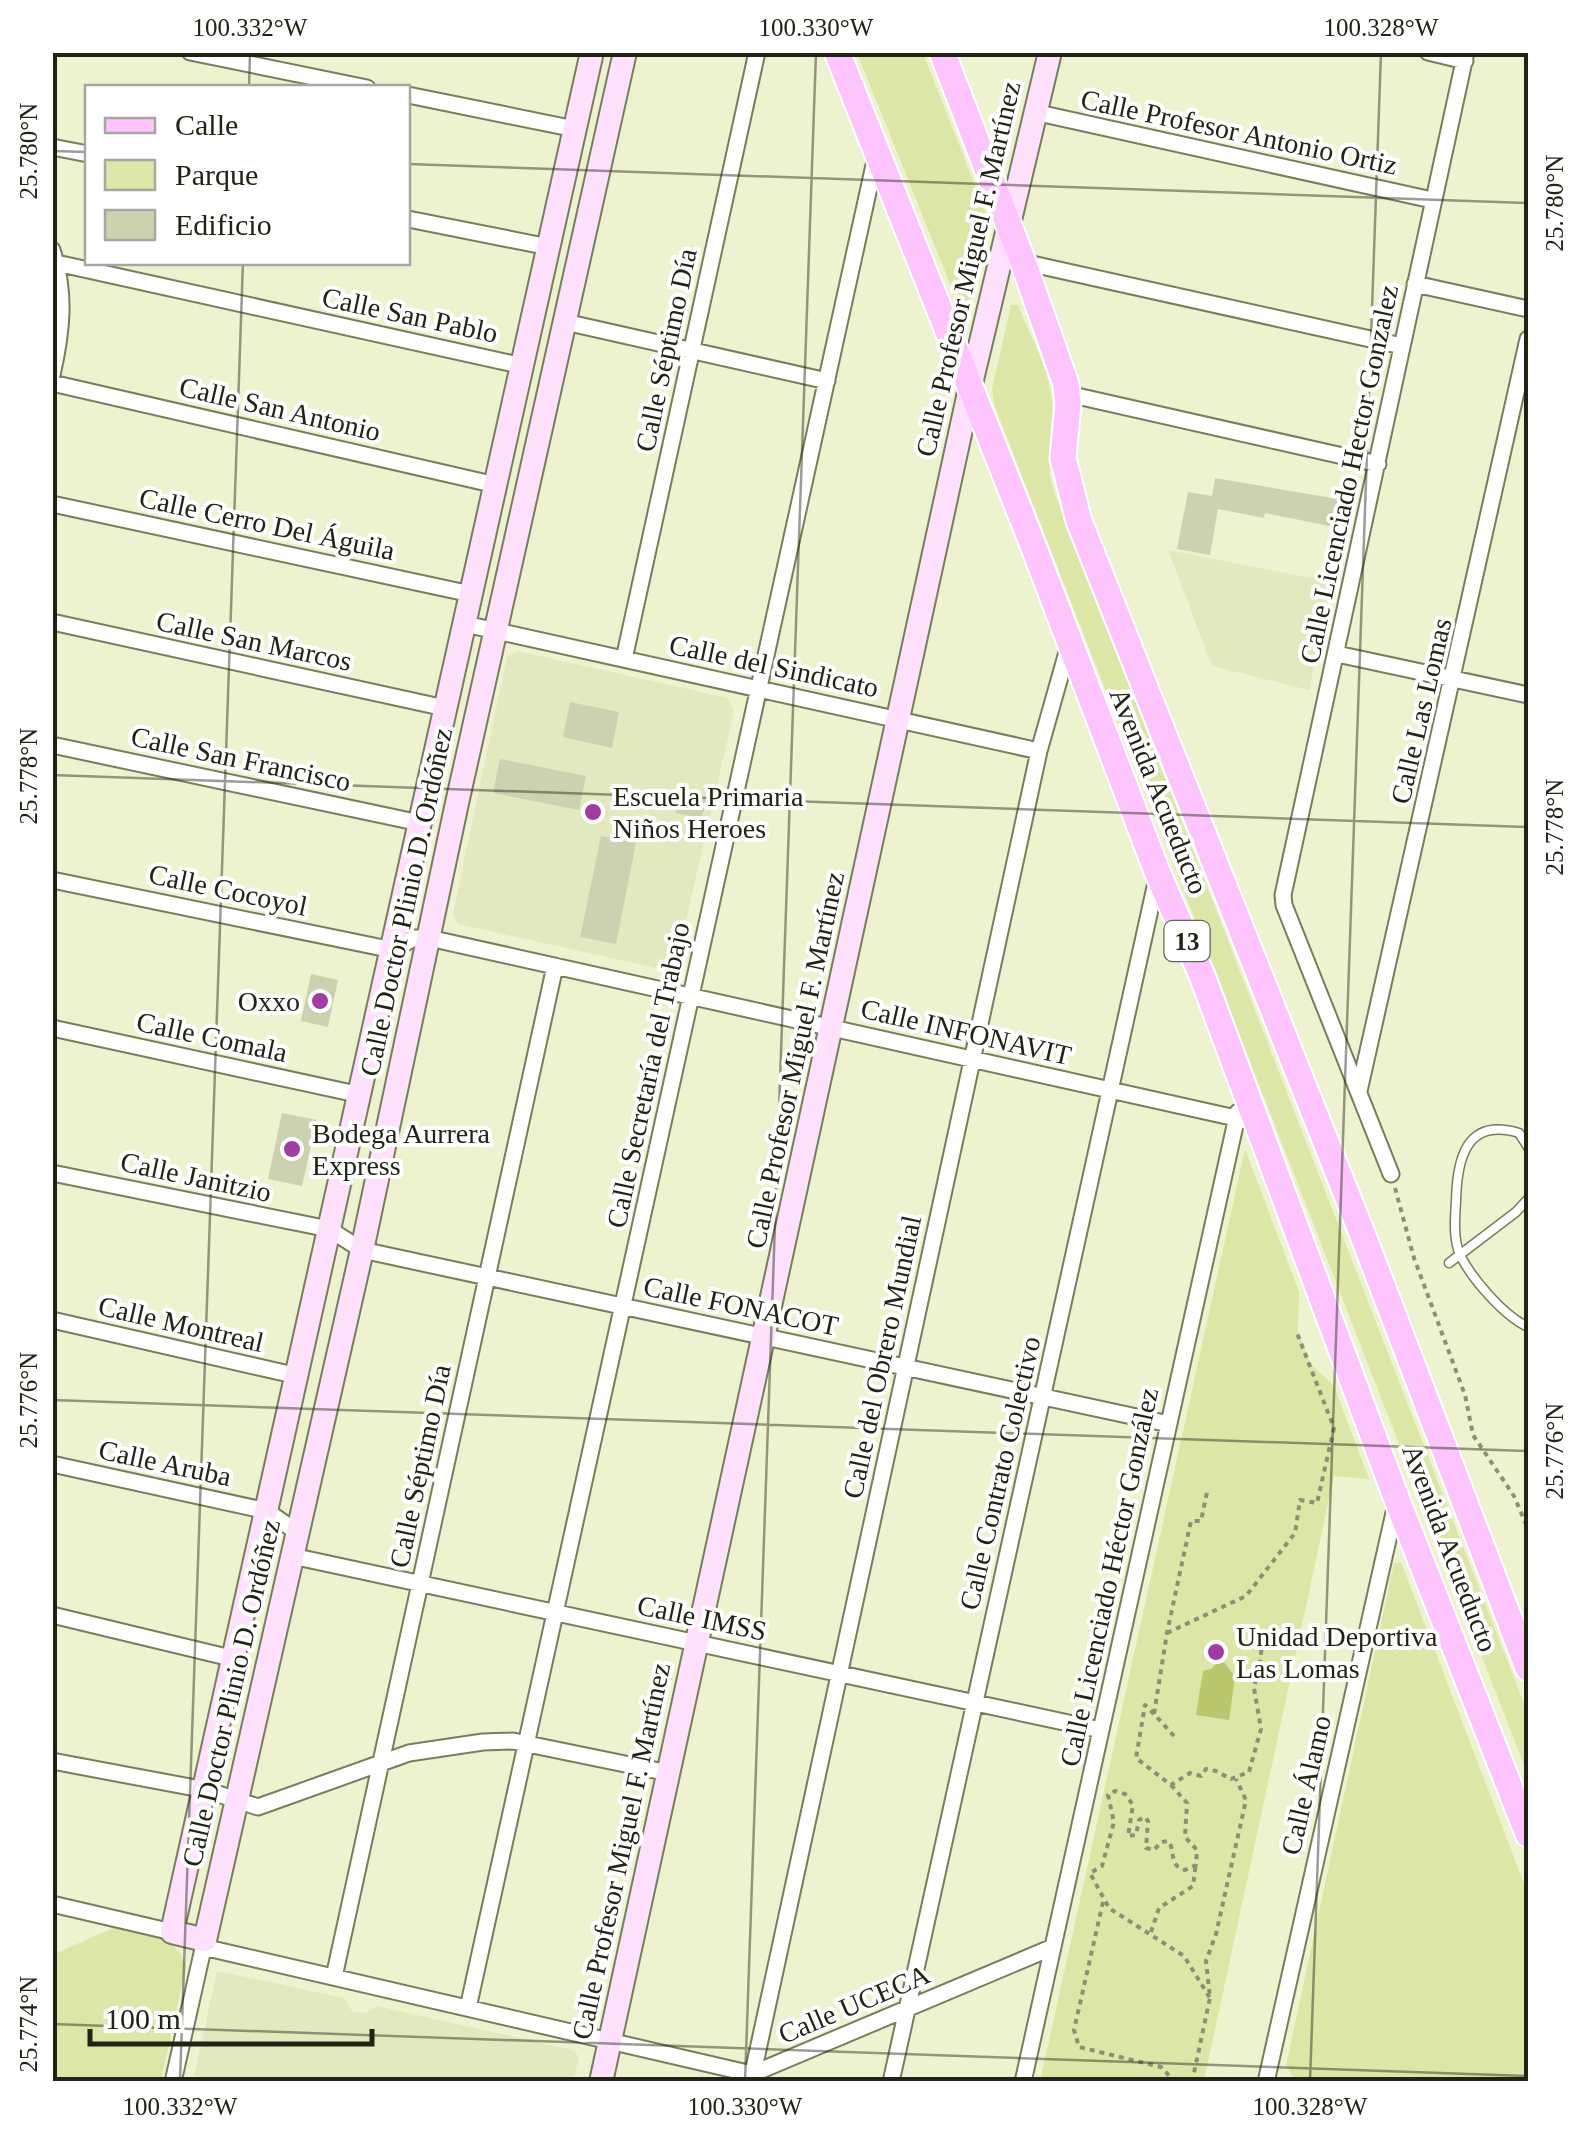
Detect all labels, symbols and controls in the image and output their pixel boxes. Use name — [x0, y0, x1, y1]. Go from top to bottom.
text: 100.332°W — [193, 14, 308, 41]
text: 100.330°W — [759, 14, 874, 41]
text: 100.328°W — [1324, 14, 1439, 41]
street label: Calle Profesor Miguel F. Martínez — [910, 78, 1026, 460]
street label: Calle Profesor Antonio Ortiz — [1078, 83, 1400, 181]
legend — [85, 85, 410, 265]
text: 25.780°N — [15, 103, 42, 199]
text: Calle — [175, 108, 238, 141]
text: 25.780°N — [1541, 155, 1568, 251]
text: Parque — [175, 158, 258, 191]
text: Edificio — [175, 208, 272, 241]
street label: Calle Séptimo Día — [629, 245, 703, 454]
street label: Calle San Pablo — [319, 281, 501, 349]
street label: Calle Licenciado Hector Gonzalez — [1294, 282, 1404, 666]
street label: Calle San Antonio — [176, 371, 384, 447]
street label: Calle Cerro Del Águila — [136, 482, 398, 566]
street label: Calle San Marcos — [153, 605, 355, 677]
street label: Calle Las Lomas — [1385, 615, 1457, 807]
street label: Calle del Sindicato — [667, 629, 881, 703]
street label: Avenida Acueducto — [1104, 683, 1214, 899]
street label: Calle San Francisco — [128, 721, 354, 797]
street label: Calle Doctor Plinio D. Ordóñez — [354, 725, 458, 1079]
text: 25.778°N — [15, 728, 42, 824]
text: 25.778°N — [1541, 779, 1568, 875]
place label: Escuela Primaria Niños Heroes — [613, 781, 804, 844]
marker: Escuela Primaria Niños Heroes — [582, 801, 604, 823]
street label: Calle Cocoyol — [146, 858, 310, 922]
street label: Calle Profesor Miguel F. Martínez — [740, 869, 850, 1251]
street label: Calle Secretaría del Trabajo — [600, 919, 696, 1231]
road number: 13 — [1164, 921, 1210, 961]
place label: Oxxo — [238, 986, 300, 1017]
marker: Oxxo — [309, 990, 331, 1012]
street label: Calle INFONAVIT — [858, 993, 1074, 1071]
street label: Calle Comala — [134, 1006, 291, 1068]
place label: Bodega Aurrera Express — [312, 1118, 491, 1181]
marker: Bodega Aurrera Express — [281, 1138, 303, 1160]
street label: Calle Janitzio — [118, 1146, 274, 1208]
street label: Calle del Obrero Mundial — [837, 1212, 927, 1501]
street label: Calle FONACOT — [641, 1270, 841, 1342]
street label: Calle Montreal — [95, 1290, 267, 1358]
street label: Calle Contrato Colectivo — [953, 1333, 1047, 1613]
text: 25.776°N — [15, 1352, 42, 1448]
street label: Calle Séptimo Día — [383, 1361, 457, 1570]
street label: Calle Licenciado Héctor González — [1054, 1385, 1164, 1769]
text: 25.776°N — [1541, 1403, 1568, 1499]
street label: Calle Aruba — [96, 1434, 235, 1492]
street label: Avenida Acueducto — [1396, 1440, 1504, 1656]
street label: Calle Doctor Plinio D. Ordóñez — [176, 1516, 286, 1870]
street label: Calle IMSS — [634, 1589, 770, 1647]
place label: Unidad Deportiva Las Lomas — [1236, 1621, 1438, 1684]
marker: Unidad Deportiva Las Lomas — [1205, 1641, 1227, 1663]
street label: Calle Profesor Miguel F. Martínez — [566, 1660, 676, 2042]
street label: Calle Álamo — [1275, 1712, 1337, 1858]
street label: Calle UCECA — [774, 1958, 935, 2050]
text: 25.774°N — [15, 1976, 42, 2072]
scale bar — [90, 1984, 372, 2046]
text: 100 m — [105, 2002, 181, 2035]
text: 100.332°W — [123, 2093, 238, 2120]
text: 100.330°W — [688, 2093, 803, 2120]
text: 100.328°W — [1253, 2093, 1368, 2120]

